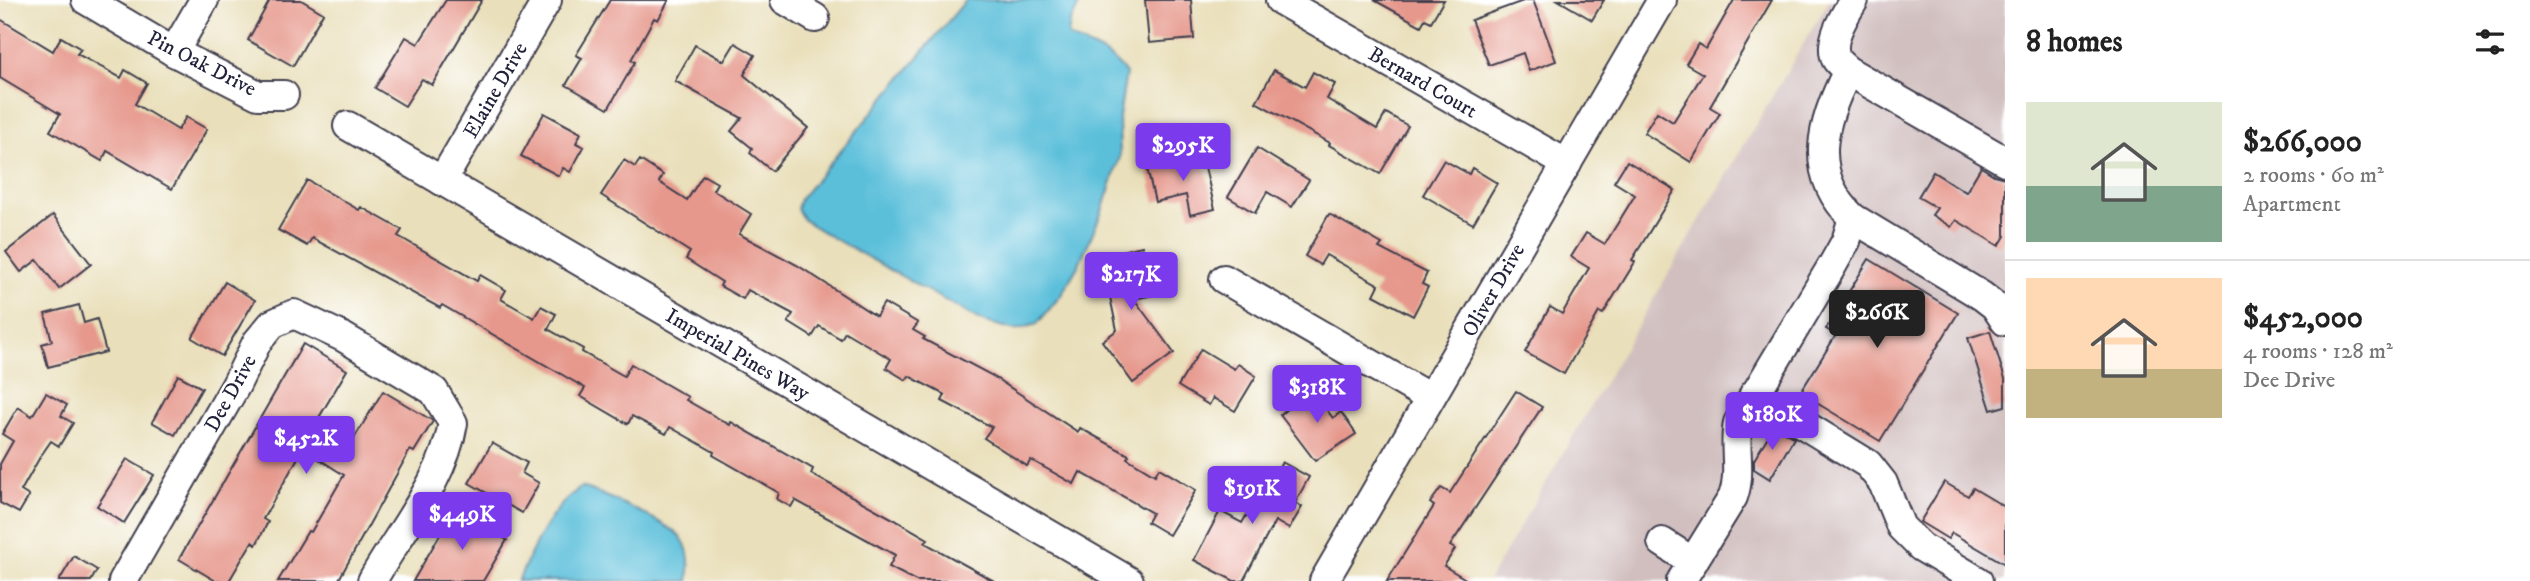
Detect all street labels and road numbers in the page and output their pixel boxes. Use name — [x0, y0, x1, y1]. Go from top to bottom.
street label: Pin Oak Drive — [143, 25, 261, 103]
street label: Elaine Drive — [458, 38, 534, 143]
street label: Bernard Court — [1363, 41, 1482, 125]
street label: Oliver Drive — [1457, 239, 1531, 342]
street label: Imperial Pines Way — [661, 303, 815, 407]
street label: Dee Drive — [199, 350, 263, 437]

